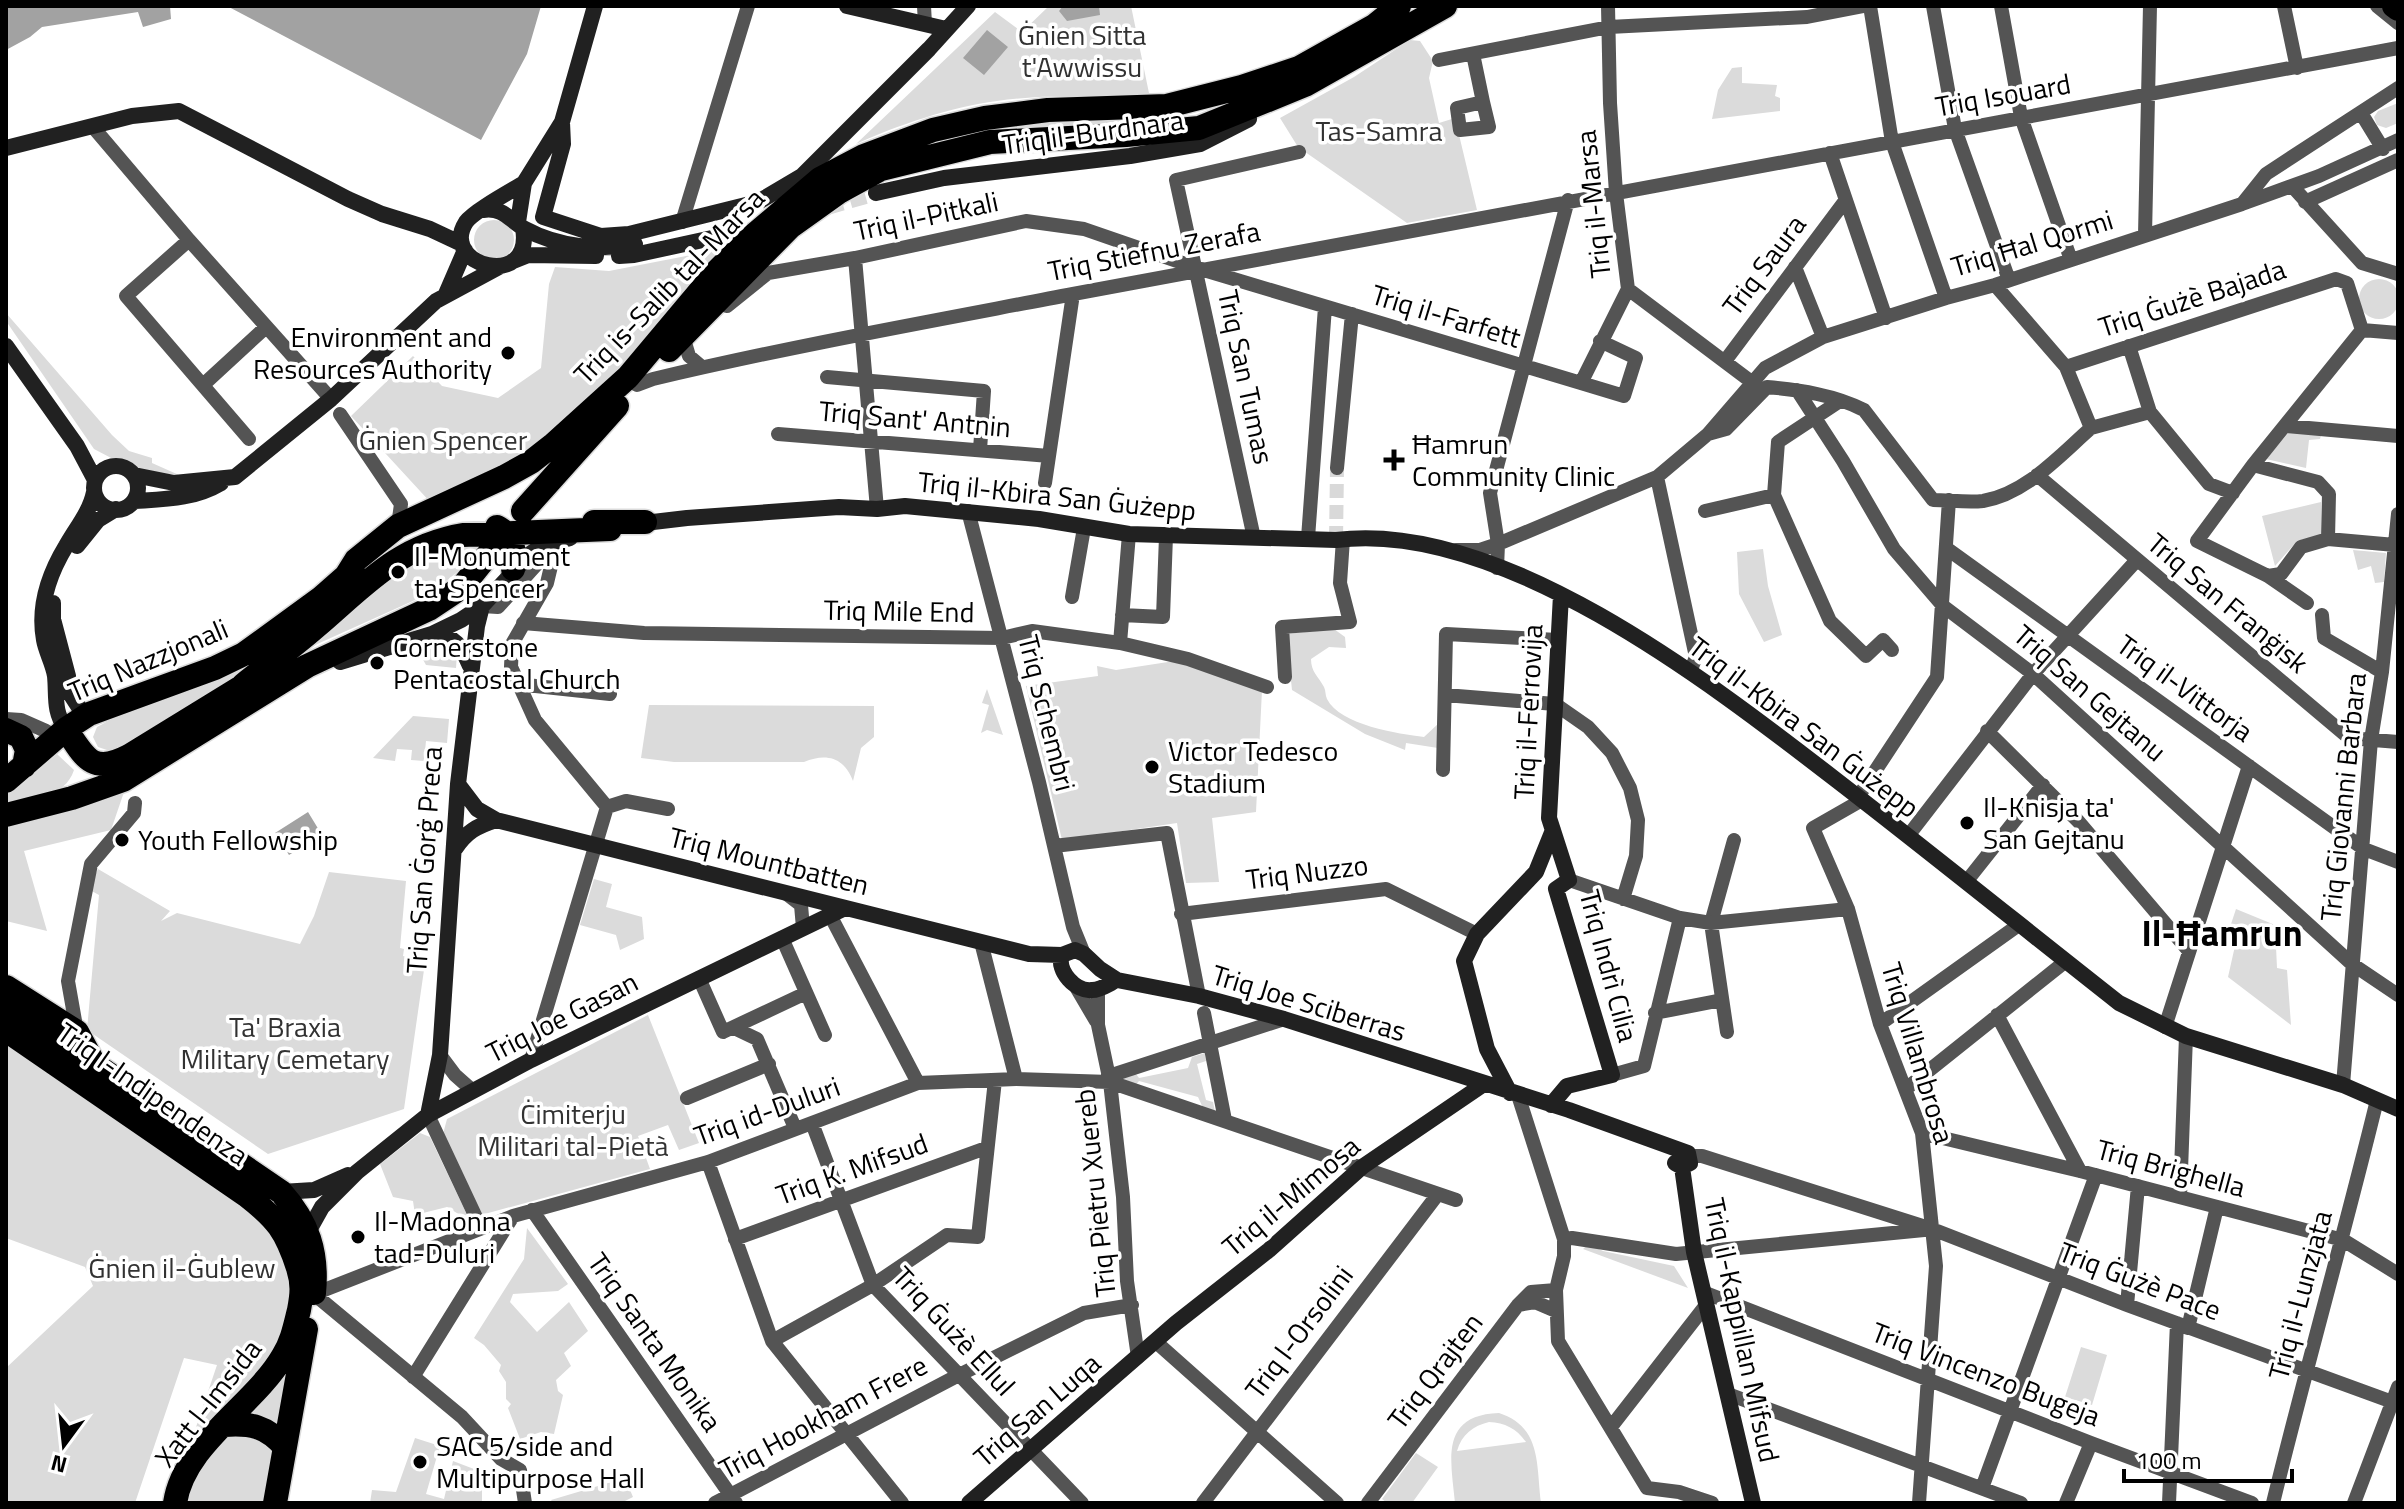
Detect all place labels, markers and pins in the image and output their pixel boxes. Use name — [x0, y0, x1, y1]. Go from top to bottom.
place label: Environment and Resources Authority — [253, 315, 492, 390]
marker: Environment and Resources Authority — [499, 344, 517, 362]
place label: Ħamrun Community Clinic — [1412, 422, 1615, 497]
marker: Ħamrun Community Clinic — [1383, 449, 1405, 471]
place label: Il-Monument ta' Spencer — [414, 534, 570, 609]
marker: Il-Monument ta' Spencer — [389, 563, 407, 581]
place label: Cornerstone Pentacostal Church — [393, 625, 621, 700]
marker: Cornerstone Pentacostal Church — [368, 654, 386, 672]
place label: Victor Tedesco Stadium — [1168, 729, 1338, 804]
marker: Victor Tedesco Stadium — [1143, 758, 1161, 776]
place label: Il-Knisja ta' San Gejtanu — [1983, 785, 2125, 860]
marker: Il-Knisja ta' San Gejtanu — [1958, 814, 1976, 832]
place label: Youth Fellowship — [138, 818, 338, 861]
marker: Youth Fellowship — [113, 831, 131, 849]
place label: Il-Madonna tad-Duluri — [374, 1199, 511, 1274]
marker: Il-Madonna tad-Duluri — [349, 1228, 367, 1246]
place label: SAC 5/side and Multipurpose Hall — [436, 1424, 645, 1499]
marker: SAC 5/side and Multipurpose Hall — [411, 1453, 429, 1471]

